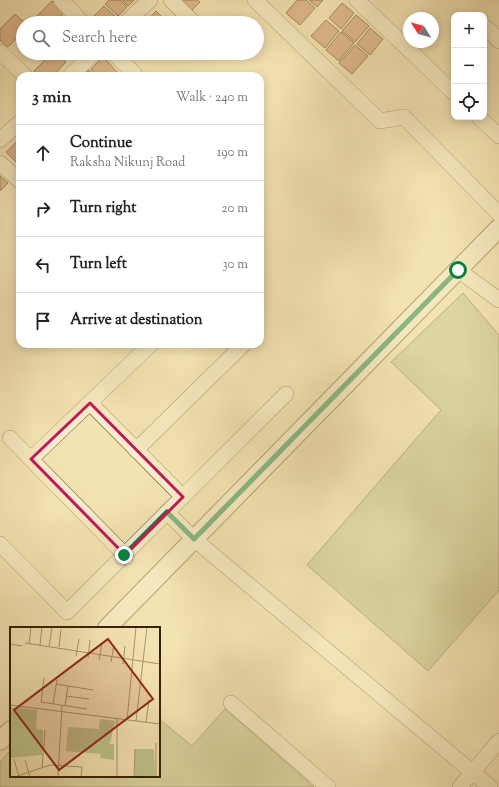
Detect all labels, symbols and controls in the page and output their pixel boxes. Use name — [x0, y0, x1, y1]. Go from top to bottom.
north arrow — [403, 12, 439, 48]
map controls — [451, 12, 487, 120]
button: + — [451, 12, 487, 48]
search box — [16, 16, 264, 60]
icon: search — [30, 27, 52, 49]
text: Search here — [62, 28, 137, 49]
button: − — [451, 48, 487, 84]
button: locate — [451, 84, 487, 120]
text: 3 min — [32, 86, 71, 110]
text: Walk · 240 m — [176, 89, 248, 107]
text: Continue — [70, 133, 132, 154]
icon: ahead — [32, 142, 54, 164]
text: 190 m — [217, 144, 248, 162]
text: Raksha Nikunj Road — [70, 154, 185, 172]
icon: right — [32, 198, 54, 220]
text: Turn right — [70, 198, 136, 219]
text: 20 m — [222, 200, 248, 218]
icon: left — [32, 254, 54, 276]
text: Turn left — [70, 254, 127, 275]
text: 30 m — [222, 256, 248, 274]
route start — [449, 261, 467, 279]
icon: arrive — [32, 310, 54, 332]
text: Arrive at destination — [70, 310, 203, 331]
route end — [115, 546, 133, 564]
inset map — [10, 627, 160, 777]

